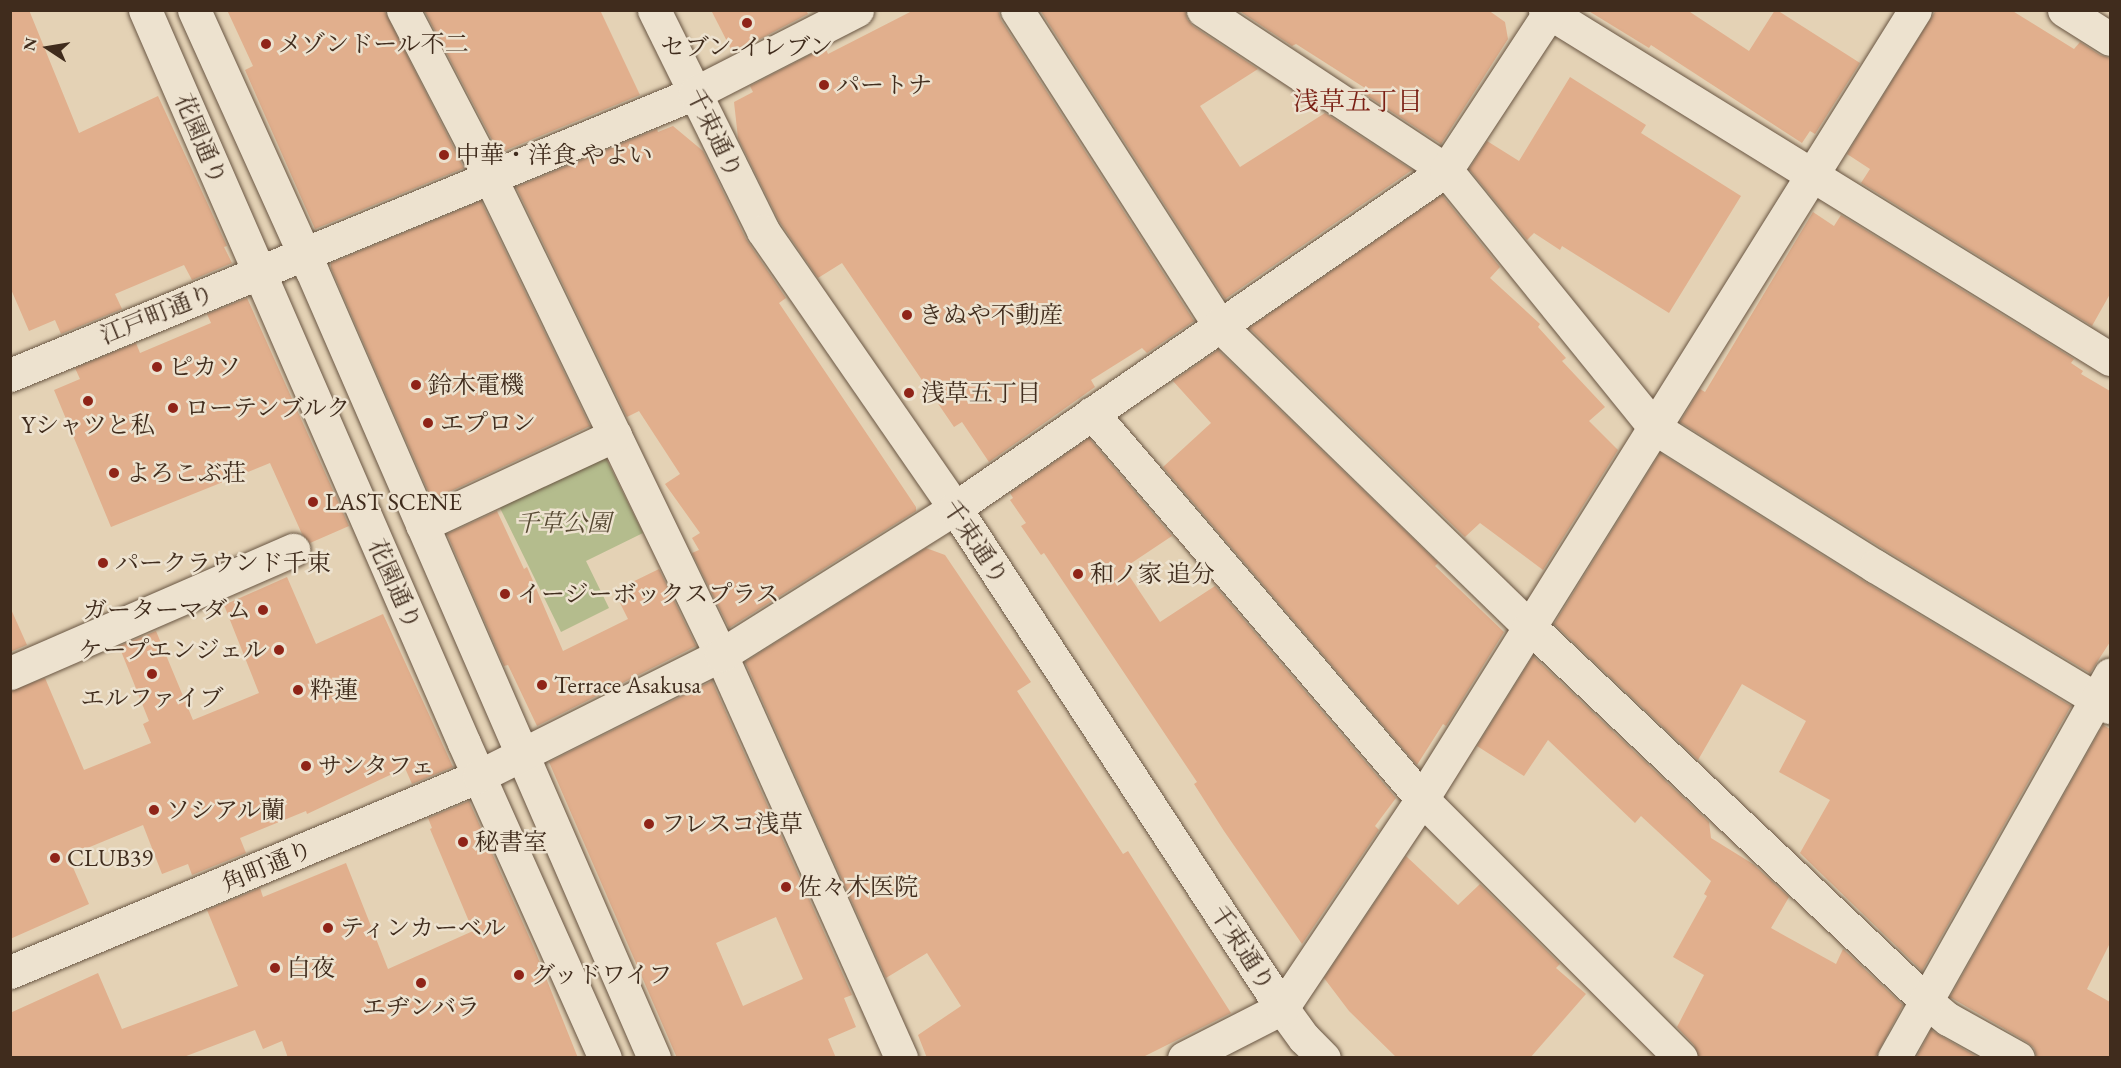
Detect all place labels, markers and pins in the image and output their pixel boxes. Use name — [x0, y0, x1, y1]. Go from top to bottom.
marker: セブン-イレブン — [740, 16, 754, 30]
place label: メゾンドール不二 — [278, 30, 470, 58]
place label: セブン-イレブン — [660, 33, 834, 61]
marker: メゾンドール不二 — [259, 37, 273, 51]
place label: パートナ — [836, 71, 932, 99]
marker: パートナ — [817, 78, 831, 92]
place label: 中華・洋食 やよい — [456, 141, 653, 169]
marker: 中華・洋食 やよい — [437, 148, 451, 162]
place label: きぬや不動産 — [919, 301, 1063, 329]
marker: きぬや不動産 — [900, 308, 914, 322]
place label: ピカソ — [169, 353, 241, 381]
marker: ピカソ — [150, 360, 164, 374]
place label: 鈴木電機 — [428, 371, 524, 399]
marker: 鈴木電機 — [409, 378, 423, 392]
place label: 浅草五丁目 — [921, 379, 1041, 407]
marker: 浅草五丁目 — [902, 386, 916, 400]
marker: Yシャツと私 — [81, 394, 95, 408]
place label: ローテンブルク — [185, 394, 353, 422]
marker: ローテンブルク — [166, 401, 180, 415]
place label: エプロン — [440, 409, 536, 437]
place label: Yシャツと私 — [21, 411, 155, 439]
marker: エプロン — [421, 416, 435, 430]
place label: よろこぶ荘 — [126, 459, 246, 487]
marker: よろこぶ荘 — [107, 466, 121, 480]
place label: LAST SCENE — [325, 488, 462, 516]
marker: LAST SCENE — [306, 495, 320, 509]
place label: パークラウンド千束 — [115, 549, 331, 577]
marker: パークラウンド千束 — [96, 556, 110, 570]
place label: 和ノ家 追分 — [1090, 560, 1215, 588]
marker: 和ノ家 追分 — [1071, 567, 1085, 581]
place label: イージーボックスプラス — [517, 580, 781, 608]
marker: イージーボックスプラス — [498, 587, 512, 601]
place label: ガーターマダム — [83, 596, 251, 624]
marker: ガーターマダム — [256, 603, 270, 617]
place label: ケープエンジェル — [75, 636, 267, 664]
marker: ケープエンジェル — [272, 643, 286, 657]
marker: エルファイブ — [145, 667, 159, 681]
place label: Terrace Asakusa — [554, 671, 701, 699]
place label: 粋蓮 — [310, 676, 358, 704]
marker: Terrace Asakusa — [535, 678, 549, 692]
marker: 粋蓮 — [291, 683, 305, 697]
place label: エルファイブ — [80, 684, 224, 712]
place label: サンタフェ — [318, 752, 438, 780]
marker: サンタフェ — [299, 759, 313, 773]
place label: ソシアル蘭 — [166, 796, 286, 824]
marker: ソシアル蘭 — [147, 803, 161, 817]
place label: フレスコ浅草 — [661, 810, 805, 838]
marker: フレスコ浅草 — [642, 817, 656, 831]
place label: 秘書室 — [475, 828, 547, 856]
marker: 秘書室 — [456, 835, 470, 849]
place label: CLUB39 — [67, 844, 153, 872]
marker: CLUB39 — [48, 851, 62, 865]
place label: 佐々木医院 — [798, 873, 918, 901]
marker: 佐々木医院 — [779, 880, 793, 894]
place label: ティンカーベル — [340, 914, 508, 942]
marker: ティンカーベル — [321, 921, 335, 935]
place label: 白夜 — [287, 954, 335, 982]
marker: 白夜 — [268, 961, 282, 975]
place label: グッドワイフ — [531, 961, 675, 989]
marker: グッドワイフ — [512, 968, 526, 982]
marker: エヂンバラ — [414, 976, 428, 990]
place label: エヂンバラ — [361, 993, 481, 1021]

